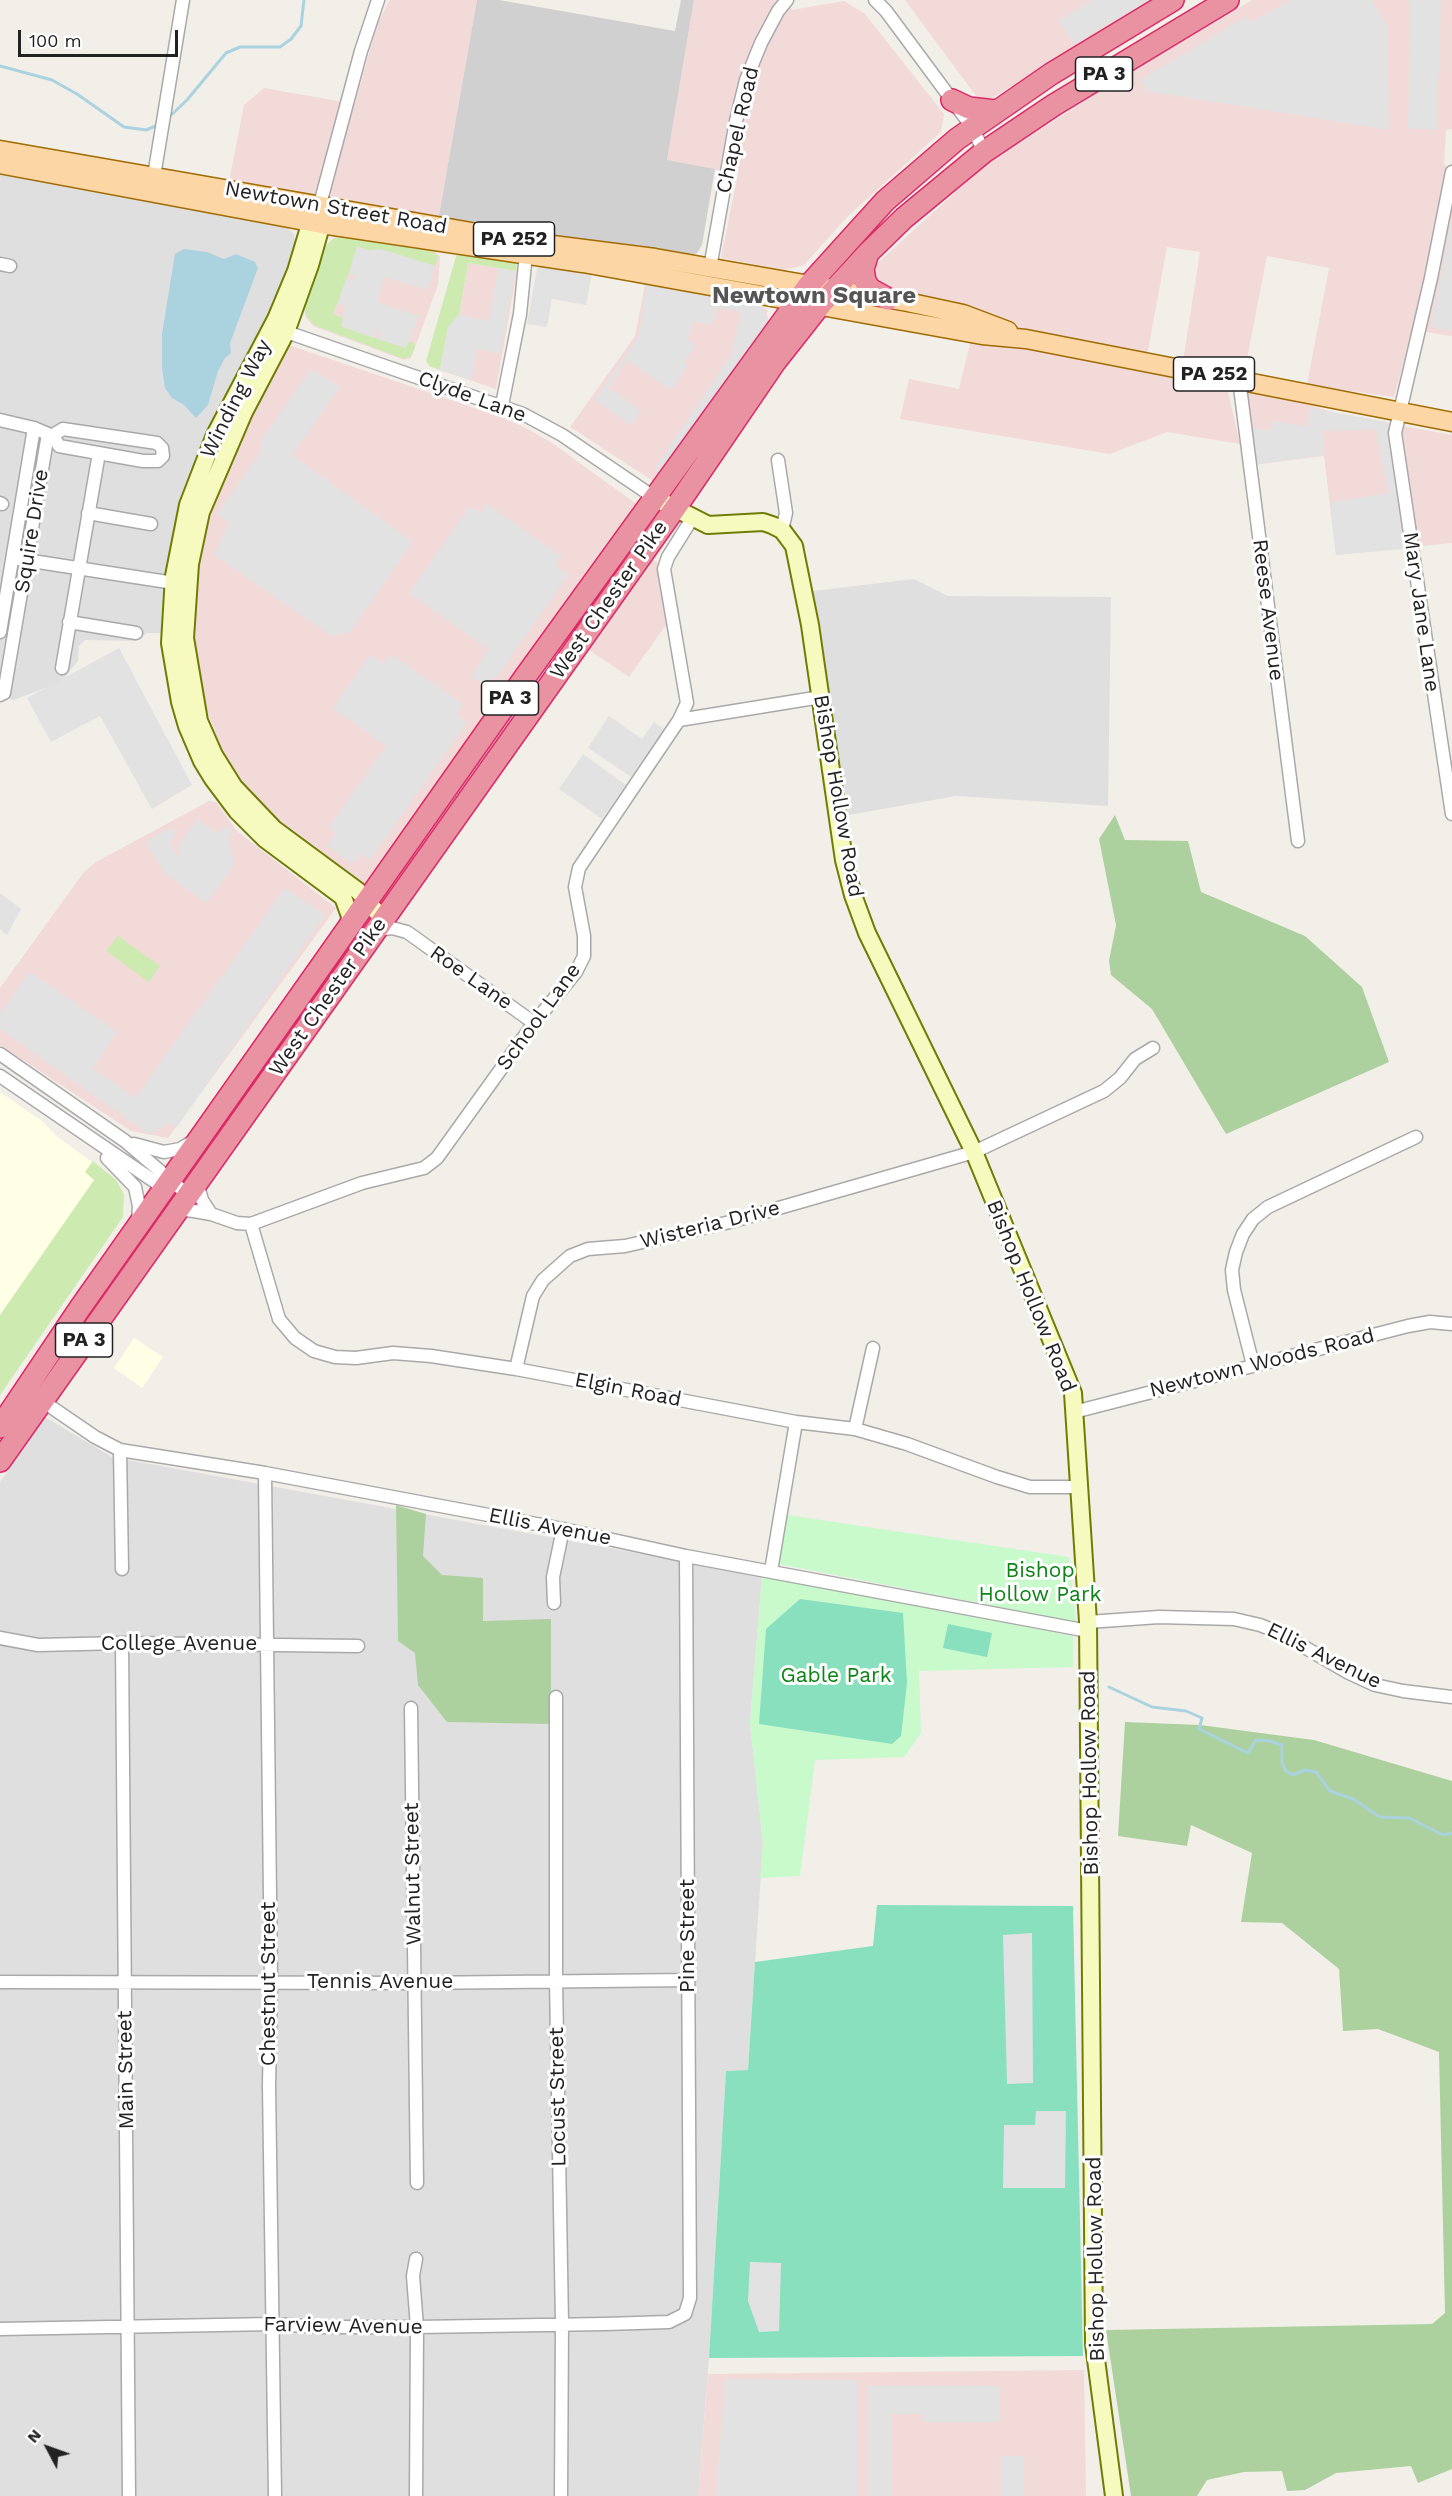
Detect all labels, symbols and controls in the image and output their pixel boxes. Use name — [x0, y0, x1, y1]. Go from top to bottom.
scale bar — [21, 18, 182, 56]
text: 100 m — [29, 30, 82, 51]
road number: PA 3 — [1076, 57, 1132, 91]
street label: Chapel Road — [711, 64, 765, 196]
street label: Newtown Street Road — [223, 176, 449, 240]
road number: PA 252 — [474, 222, 554, 256]
district label: Newtown Square — [712, 282, 916, 310]
street label: Winding Way — [195, 335, 277, 463]
road number: PA 252 — [1174, 357, 1254, 391]
street label: Clyde Lane — [415, 366, 529, 428]
street label: Squire Drive — [10, 467, 54, 595]
street label: West Chester Pike — [545, 516, 673, 684]
street label: Mary Jane Lane — [1397, 530, 1445, 694]
street label: Reese Avenue — [1247, 538, 1289, 682]
road number: PA 3 — [482, 681, 538, 715]
street label: Bishop Hollow Road — [808, 693, 868, 899]
street label: West Chester Pike — [264, 913, 392, 1081]
street label: Roe Lane — [425, 940, 517, 1016]
street label: School Lane — [492, 958, 586, 1076]
street label: Wisteria Drive — [637, 1195, 783, 1255]
street label: Bishop Hollow Road — [981, 1196, 1081, 1396]
road number: PA 3 — [56, 1323, 112, 1357]
street label: Newtown Woods Road — [1147, 1323, 1377, 1403]
street label: Elgin Road — [573, 1367, 683, 1413]
street label: Ellis Avenue — [487, 1503, 613, 1551]
park label: Bishop Hollow Park — [979, 1558, 1101, 1608]
street label: Ellis Avenue — [1263, 1617, 1385, 1695]
street label: College Avenue — [101, 1631, 257, 1657]
park label: Gable Park — [780, 1663, 892, 1689]
street label: Bishop Hollow Road — [1076, 1670, 1104, 1876]
street label: Walnut Street — [399, 1802, 427, 1946]
street label: Pine Street — [675, 1879, 701, 1993]
street label: Chestnut Street — [256, 1902, 282, 2066]
street label: Tennis Avenue — [307, 1969, 453, 1995]
street label: Main Street — [112, 2010, 140, 2130]
street label: Locust Street — [544, 2027, 572, 2167]
street label: Bishop Hollow Road — [1082, 2156, 1110, 2362]
street label: Farview Avenue — [263, 2312, 423, 2340]
north arrow — [18, 2418, 78, 2478]
text: N — [23, 2425, 45, 2447]

